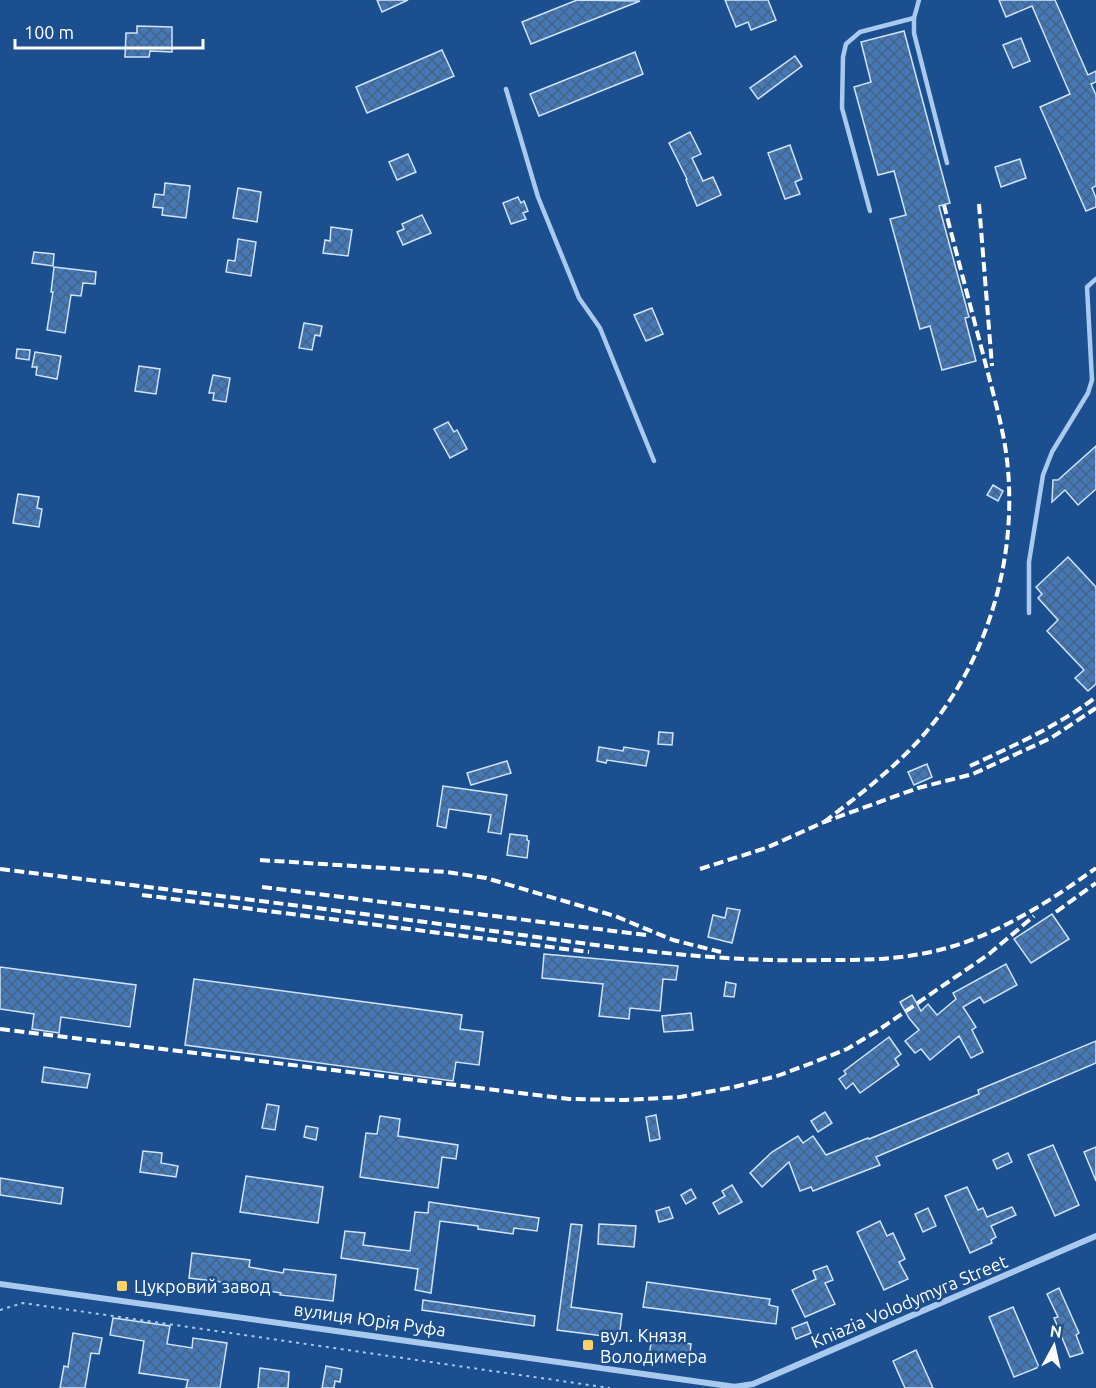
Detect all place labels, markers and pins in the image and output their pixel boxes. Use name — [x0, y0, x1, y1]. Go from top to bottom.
place label: Цукровий завод — [134, 1276, 271, 1296]
marker: Цукровий завод — [115, 1279, 129, 1293]
place label: вул. Князя Володимера — [600, 1325, 707, 1366]
marker: вул. Князя Володимера — [581, 1338, 595, 1352]

